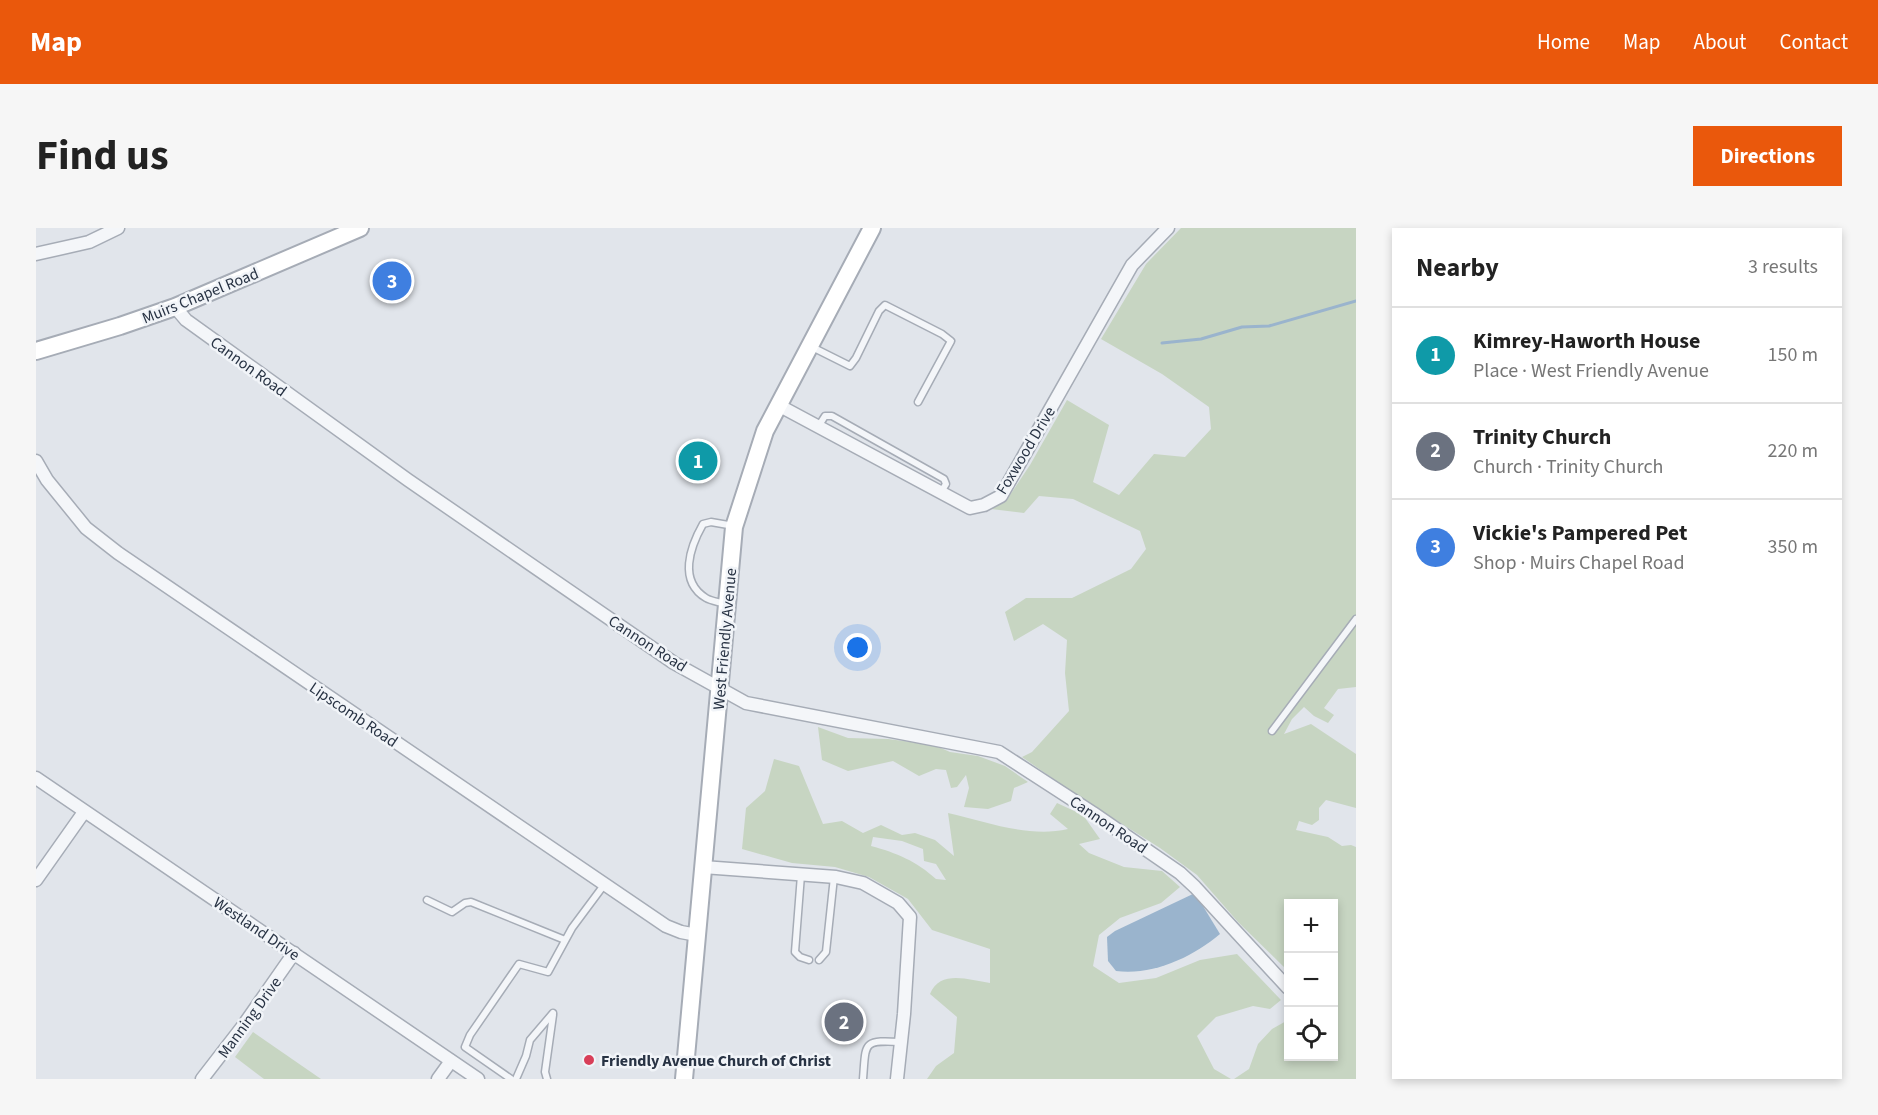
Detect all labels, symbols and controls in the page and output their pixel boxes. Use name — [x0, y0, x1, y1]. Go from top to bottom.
text: Map — [30, 22, 82, 62]
text: Home — [1537, 27, 1590, 57]
text: Map — [1623, 27, 1661, 57]
text: About — [1694, 27, 1746, 57]
text: Contact — [1779, 27, 1848, 57]
text: Find us — [36, 126, 169, 186]
button: Directions — [1693, 126, 1842, 186]
text: Nearby — [1416, 249, 1499, 286]
text: 3 results — [1748, 253, 1818, 281]
pin: 3 — [372, 259, 412, 304]
street label: Muirs Chapel Road — [139, 262, 262, 329]
text: Kimrey-Haworth House — [1473, 325, 1700, 357]
street label: Cannon Road — [206, 332, 291, 402]
text: 1 — [1430, 341, 1441, 369]
text: 150 m — [1768, 341, 1818, 369]
text: Place · West Friendly Avenue — [1473, 357, 1709, 385]
street label: Foxwood Drive — [991, 402, 1061, 499]
text: Trinity Church — [1473, 421, 1611, 453]
text: 2 — [1430, 437, 1441, 465]
text: 220 m — [1768, 437, 1818, 465]
pin: 1 — [678, 438, 718, 484]
text: Church · Trinity Church — [1473, 453, 1663, 481]
text: Vickie's Pampered Pet — [1473, 517, 1687, 549]
text: 3 — [1430, 533, 1441, 561]
text: 350 m — [1768, 533, 1818, 561]
text: Shop · Muirs Chapel Road — [1473, 549, 1685, 577]
street label: West Friendly Avenue — [708, 567, 742, 711]
street label: Cannon Road — [604, 610, 691, 677]
your location — [843, 633, 872, 662]
street label: Lipscomb Road — [305, 677, 402, 753]
street label: Cannon Road — [1065, 791, 1152, 859]
street label: Westland Drive — [209, 892, 304, 966]
map controls — [1284, 899, 1338, 1061]
button: + — [1284, 899, 1338, 953]
button: − — [1284, 953, 1338, 1007]
street label: Manning Drive — [213, 972, 287, 1063]
pin: 2 — [824, 1000, 864, 1044]
button: locate — [1284, 1007, 1338, 1061]
place label: Friendly Avenue Church of Christ — [601, 1050, 831, 1072]
marker: Friendly Avenue Church of Christ — [582, 1053, 596, 1067]

